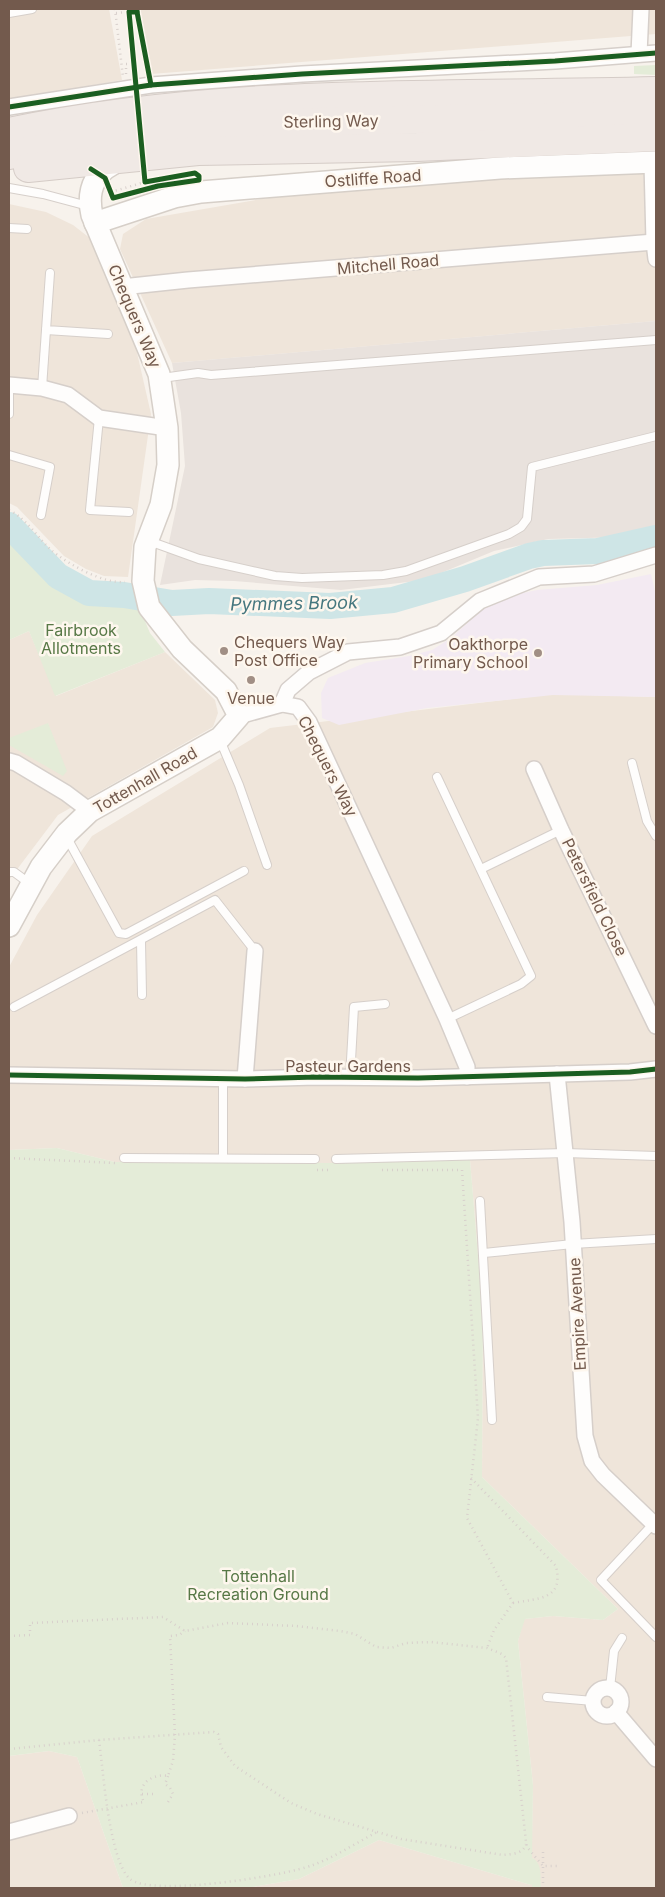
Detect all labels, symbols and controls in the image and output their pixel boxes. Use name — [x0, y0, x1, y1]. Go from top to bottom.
street label: Sterling Way — [283, 110, 379, 132]
street label: Ostliffe Road — [324, 165, 422, 191]
street label: Mitchell Road — [336, 250, 440, 278]
street label: Chequers Way — [104, 261, 166, 371]
water label: Pymmes Brook — [230, 591, 359, 615]
park label: Fairbrook Allotments — [41, 620, 121, 658]
place label: Chequers Way Post Office — [234, 632, 345, 670]
place label: Oakthorpe Primary School — [413, 634, 528, 672]
marker: Chequers Way Post Office — [218, 645, 230, 657]
marker: Oakthorpe Primary School — [532, 647, 544, 659]
marker: Venue — [245, 674, 257, 686]
place label: Venue — [227, 688, 275, 708]
street label: Chequers Way — [294, 712, 362, 820]
street label: Tottenhall Road — [89, 742, 201, 818]
street label: Petersfield Close — [558, 835, 632, 959]
street label: Pasteur Gardens — [285, 1056, 411, 1076]
street label: Empire Avenue — [564, 1257, 590, 1371]
park label: Tottenhall Recreation Ground — [187, 1566, 329, 1604]

